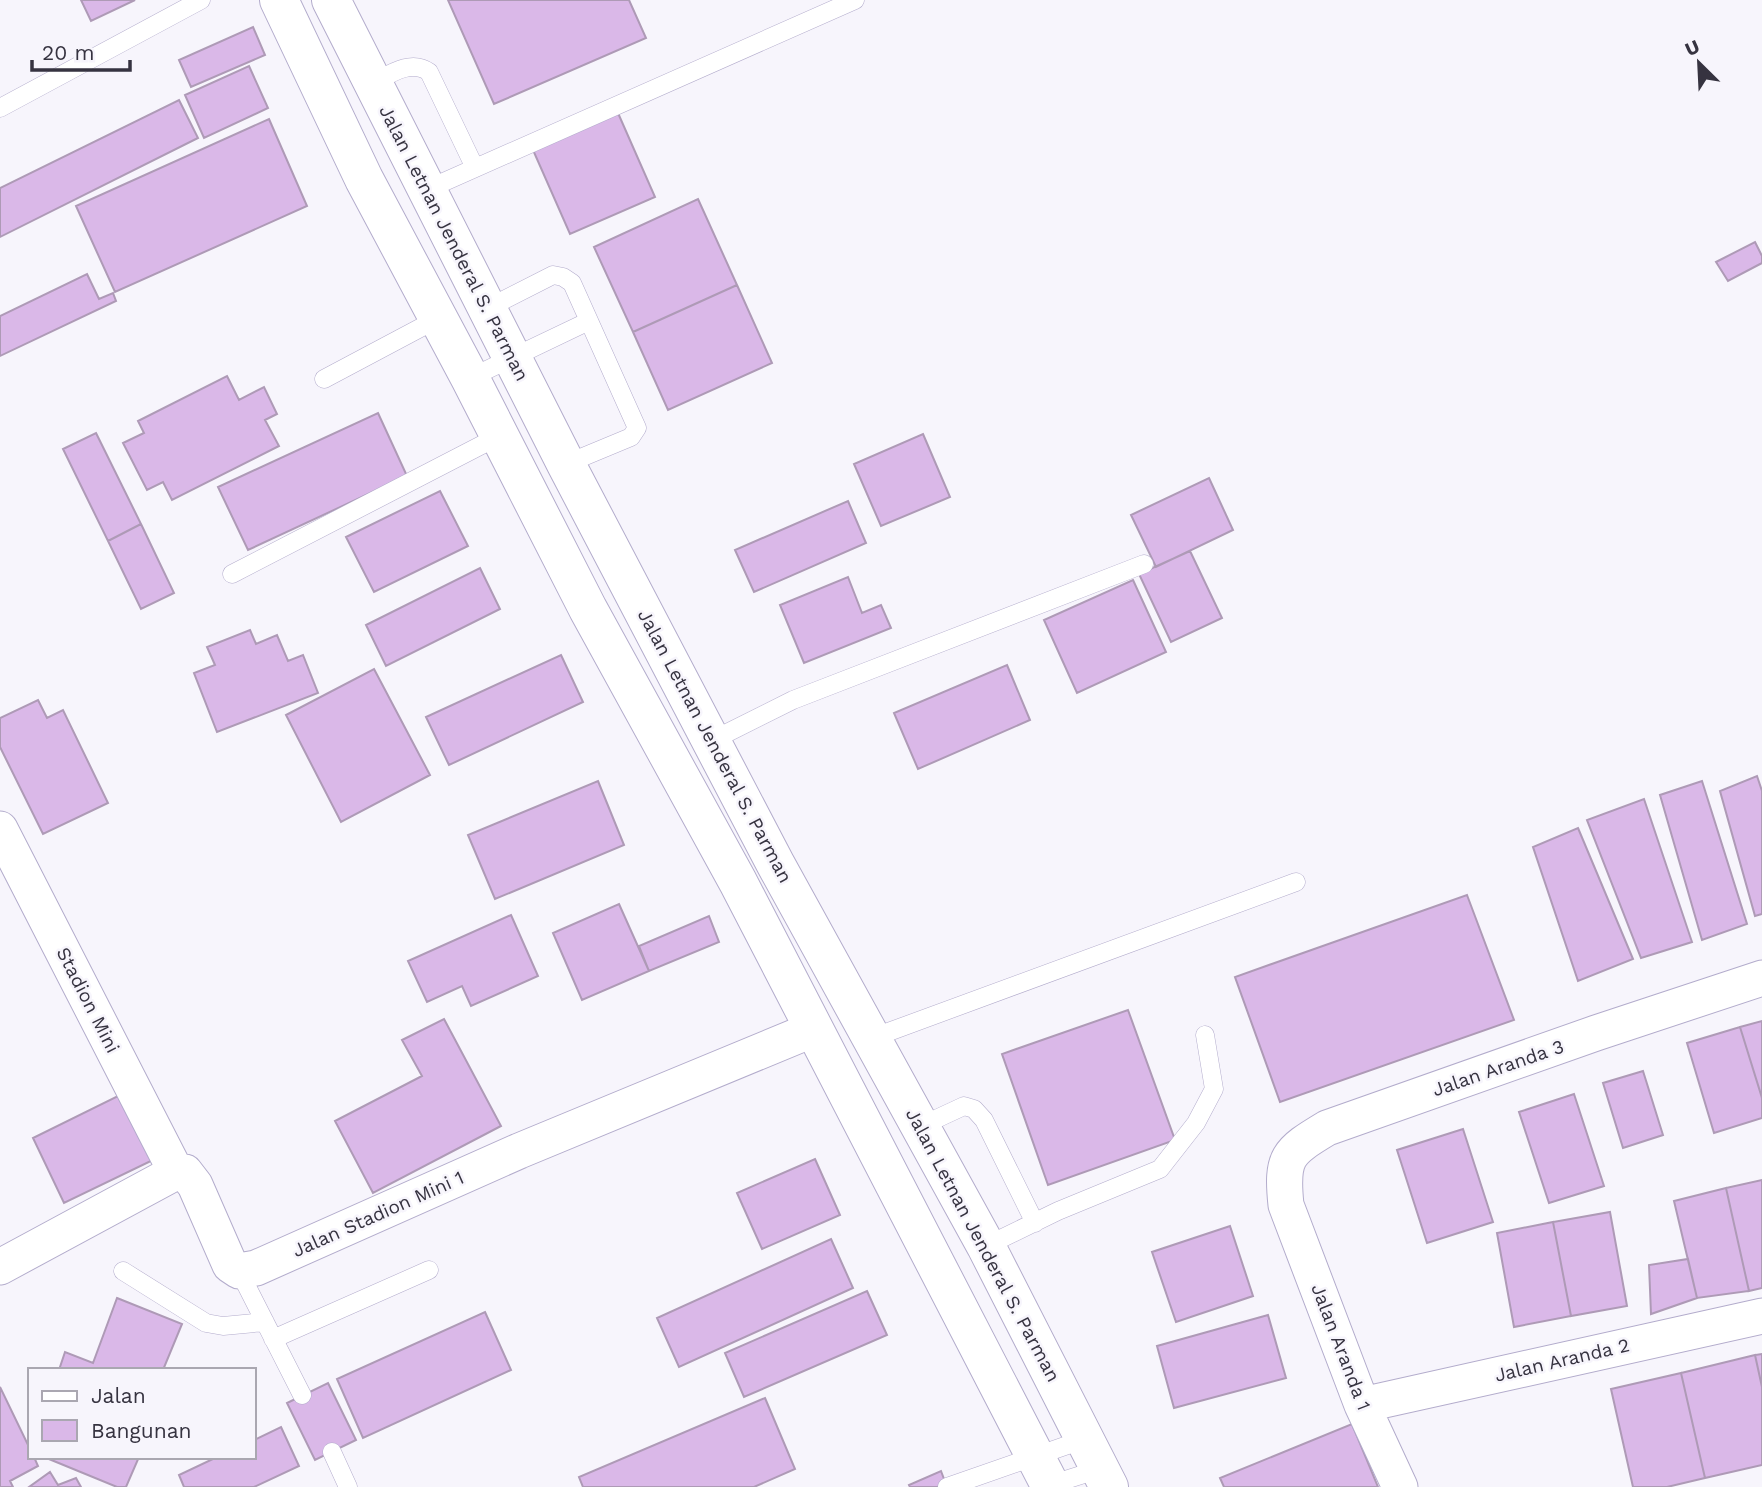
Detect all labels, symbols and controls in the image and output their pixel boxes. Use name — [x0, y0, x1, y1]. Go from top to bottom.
scale bar — [32, 28, 130, 72]
north arrow — [1664, 28, 1734, 98]
text: U — [1681, 35, 1703, 61]
text: 20 m — [42, 40, 94, 65]
street label: Jalan Letnan Jenderal S. Parman — [374, 101, 534, 385]
street label: Jalan Letnan Jenderal S. Parman — [633, 605, 797, 887]
street label: Stadion Mini — [52, 943, 124, 1057]
street label: Jalan Aranda 3 — [1429, 1035, 1567, 1101]
street label: Jalan Letnan Jenderal S. Parman — [901, 1104, 1065, 1386]
street label: Jalan Stadion Mini 1 — [289, 1166, 467, 1262]
street label: Jalan Aranda 1 — [1306, 1281, 1376, 1413]
street label: Jalan Aranda 2 — [1492, 1333, 1632, 1387]
legend — [28, 1368, 256, 1459]
text: Jalan — [91, 1383, 146, 1408]
text: Bangunan — [91, 1418, 192, 1443]

